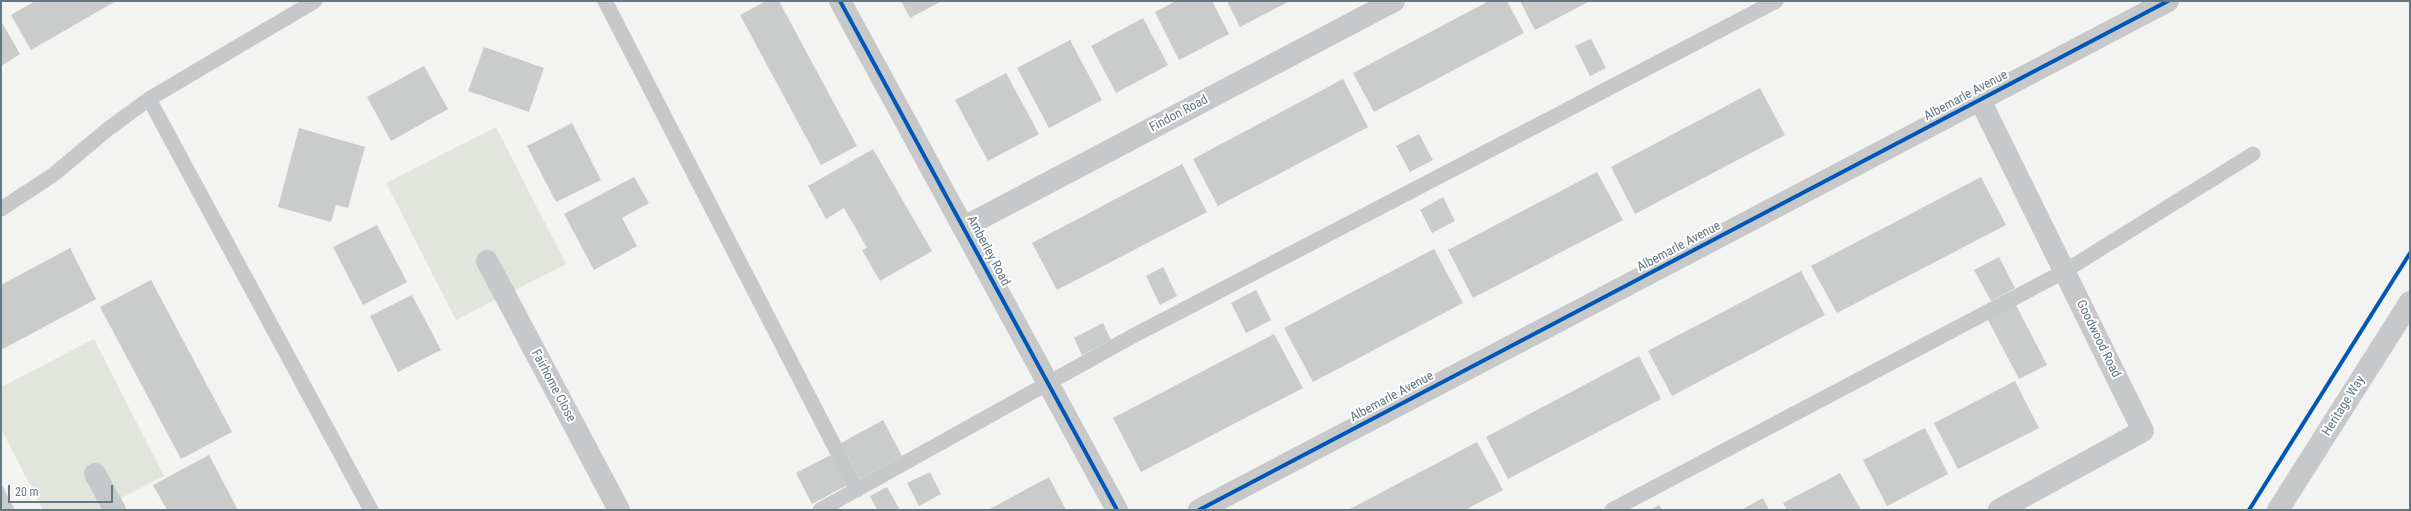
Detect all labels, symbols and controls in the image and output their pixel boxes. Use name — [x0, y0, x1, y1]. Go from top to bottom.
street label: Albemarle Avenue — [1922, 67, 2010, 125]
street label: Findon Road — [1147, 92, 1211, 136]
street label: Amberley Road — [963, 213, 1013, 289]
street label: Albemarle Avenue — [1635, 218, 1723, 276]
street label: Goodwood Road — [2073, 298, 2123, 380]
street label: Fairhome Close — [527, 347, 579, 425]
street label: Albemarle Avenue — [1348, 368, 1436, 426]
street label: Heritage Way — [2319, 373, 2369, 439]
scale bar — [10, 477, 115, 503]
text: 20 m — [15, 485, 39, 499]

